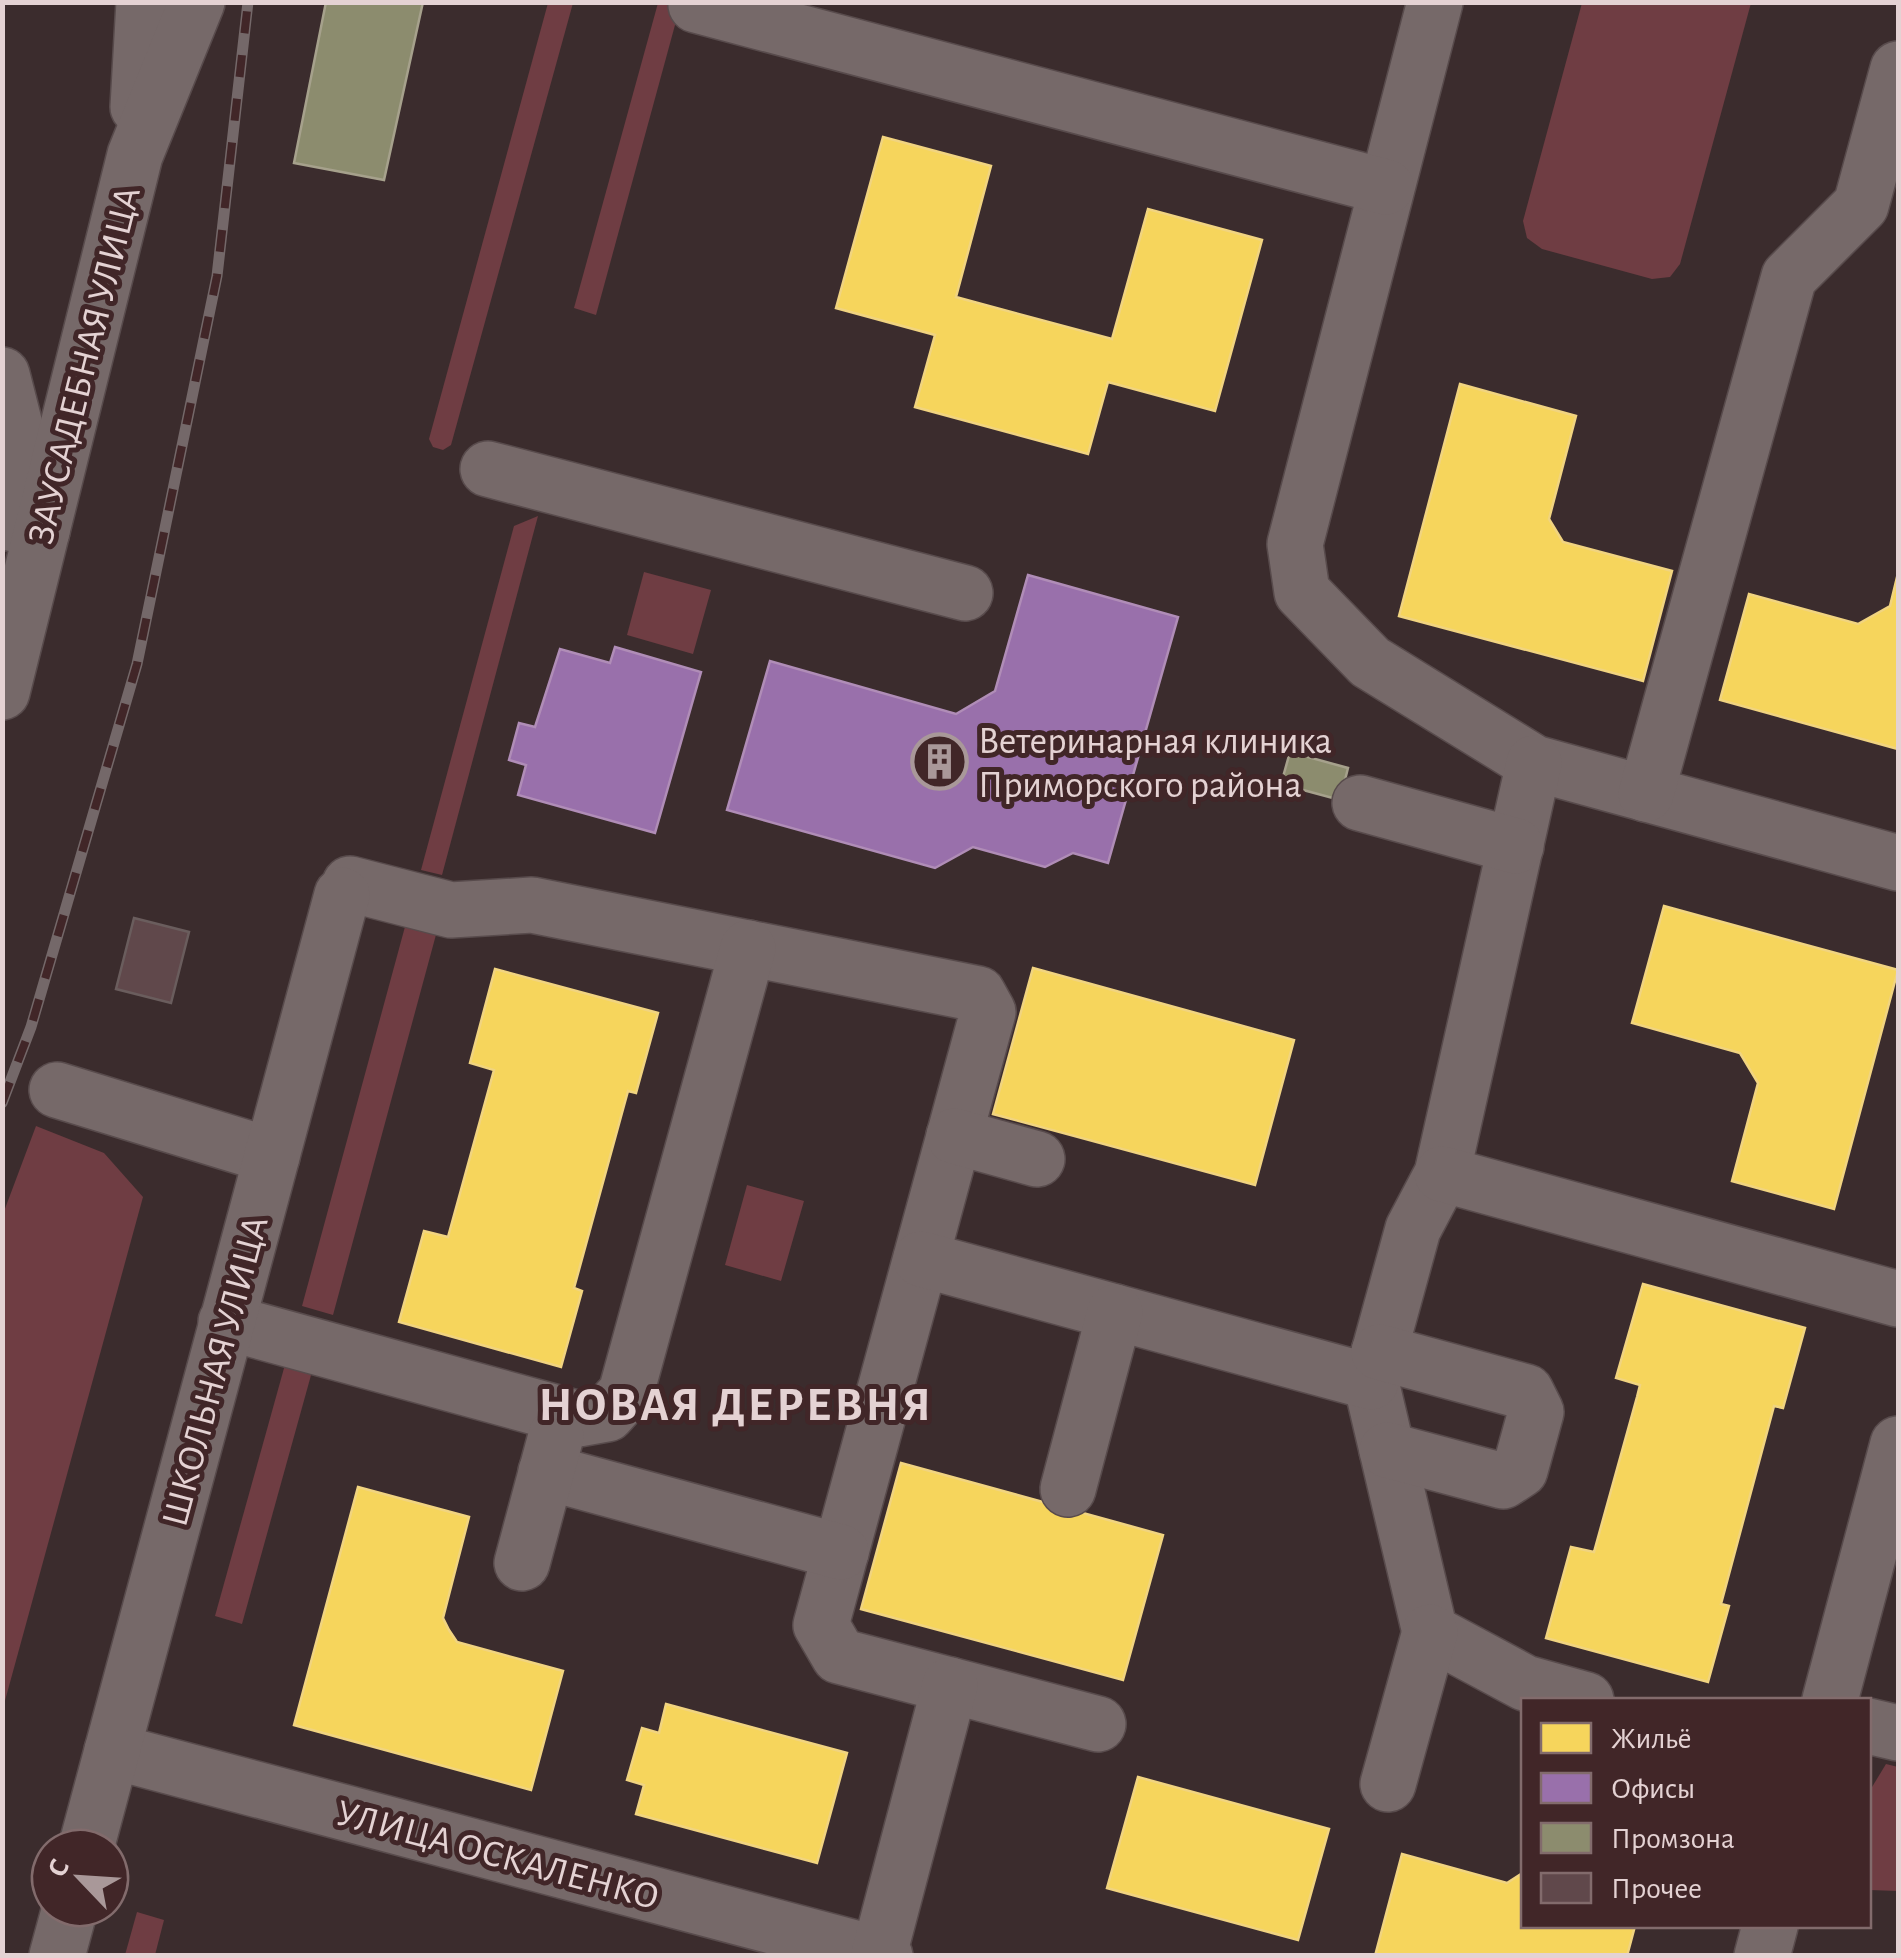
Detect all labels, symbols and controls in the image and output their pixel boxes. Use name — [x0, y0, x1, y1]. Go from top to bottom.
street label: ЗАУСАДЕБНАЯ УЛИЦА — [22, 183, 148, 548]
place label: Ветеринарная клиника Приморского района — [978, 723, 1332, 805]
building icon: Ветеринарная клиника Приморского района — [909, 732, 969, 792]
street label: ШКОЛЬНАЯ УЛИЦА — [156, 1212, 276, 1531]
district label: НОВАЯ ДЕРЕВНЯ — [539, 1382, 933, 1430]
legend — [1521, 1698, 1871, 1928]
text: Жильё — [1611, 1724, 1692, 1754]
text: Офисы — [1611, 1774, 1695, 1804]
street label: УЛИЦА ОСКАЛЕНКО — [332, 1795, 663, 1917]
text: Промзона — [1611, 1824, 1735, 1854]
north arrow — [30, 1828, 130, 1928]
text: С — [43, 1855, 75, 1881]
text: Прочее — [1611, 1874, 1702, 1904]

